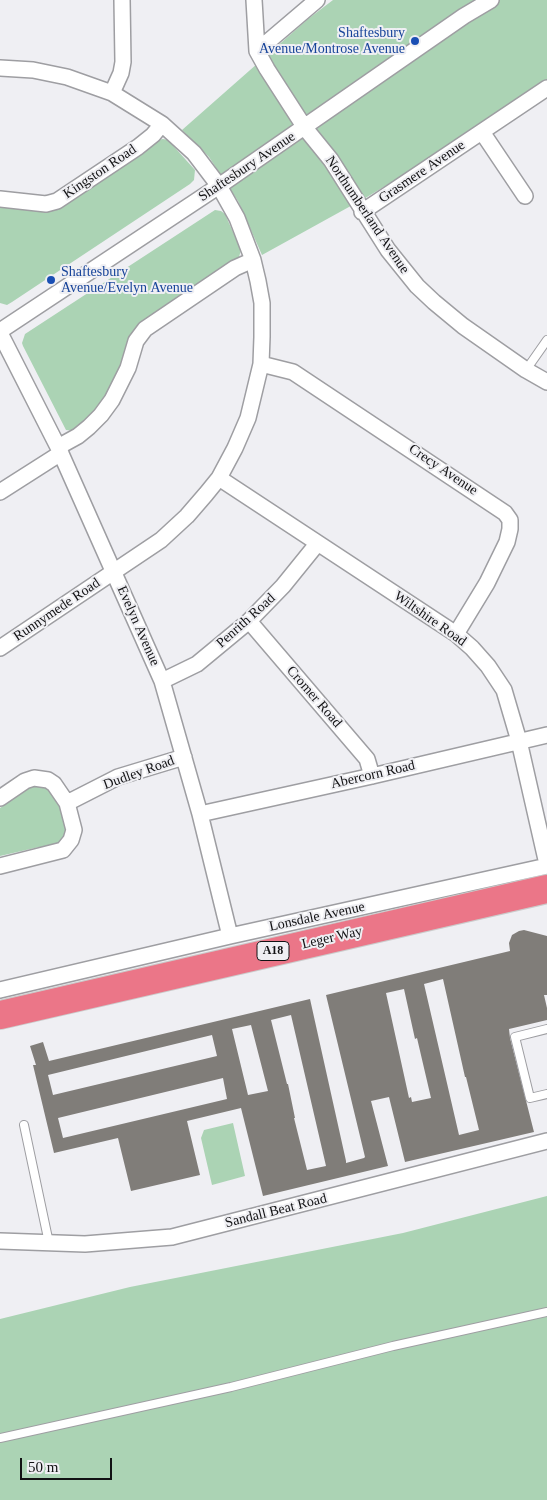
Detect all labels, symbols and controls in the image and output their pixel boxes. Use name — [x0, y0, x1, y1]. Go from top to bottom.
place label: Shaftesbury Avenue/Montrose Avenue — [259, 25, 405, 58]
marker: Shaftesbury Avenue/Montrose Avenue — [409, 35, 421, 47]
street label: Shaftesbury Avenue — [196, 128, 298, 206]
street label: Grasmere Avenue — [376, 137, 468, 207]
street label: Kingston Road — [60, 141, 140, 203]
street label: Northumberland Avenue — [321, 153, 413, 277]
place label: Shaftesbury Avenue/Evelyn Avenue — [61, 264, 193, 296]
marker: Shaftesbury Avenue/Evelyn Avenue — [45, 274, 57, 286]
street label: Crecy Avenue — [405, 441, 481, 499]
street label: Runnymede Road — [11, 575, 103, 645]
street label: Evelyn Avenue — [113, 583, 163, 669]
street label: Wiltshire Road — [391, 588, 469, 650]
street label: Penrith Road — [213, 590, 279, 652]
street label: Cromer Road — [283, 663, 345, 731]
street label: Dudley Road — [101, 752, 177, 794]
street label: Abercorn Road — [329, 757, 417, 793]
street label: Lonsdale Avenue — [268, 899, 366, 935]
street label: Leger Way — [300, 923, 364, 953]
road number: A18 — [257, 941, 289, 960]
street label: Sandall Beat Road — [223, 1190, 329, 1232]
scale bar — [22, 1448, 115, 1480]
text: 50 m — [28, 1459, 58, 1475]

